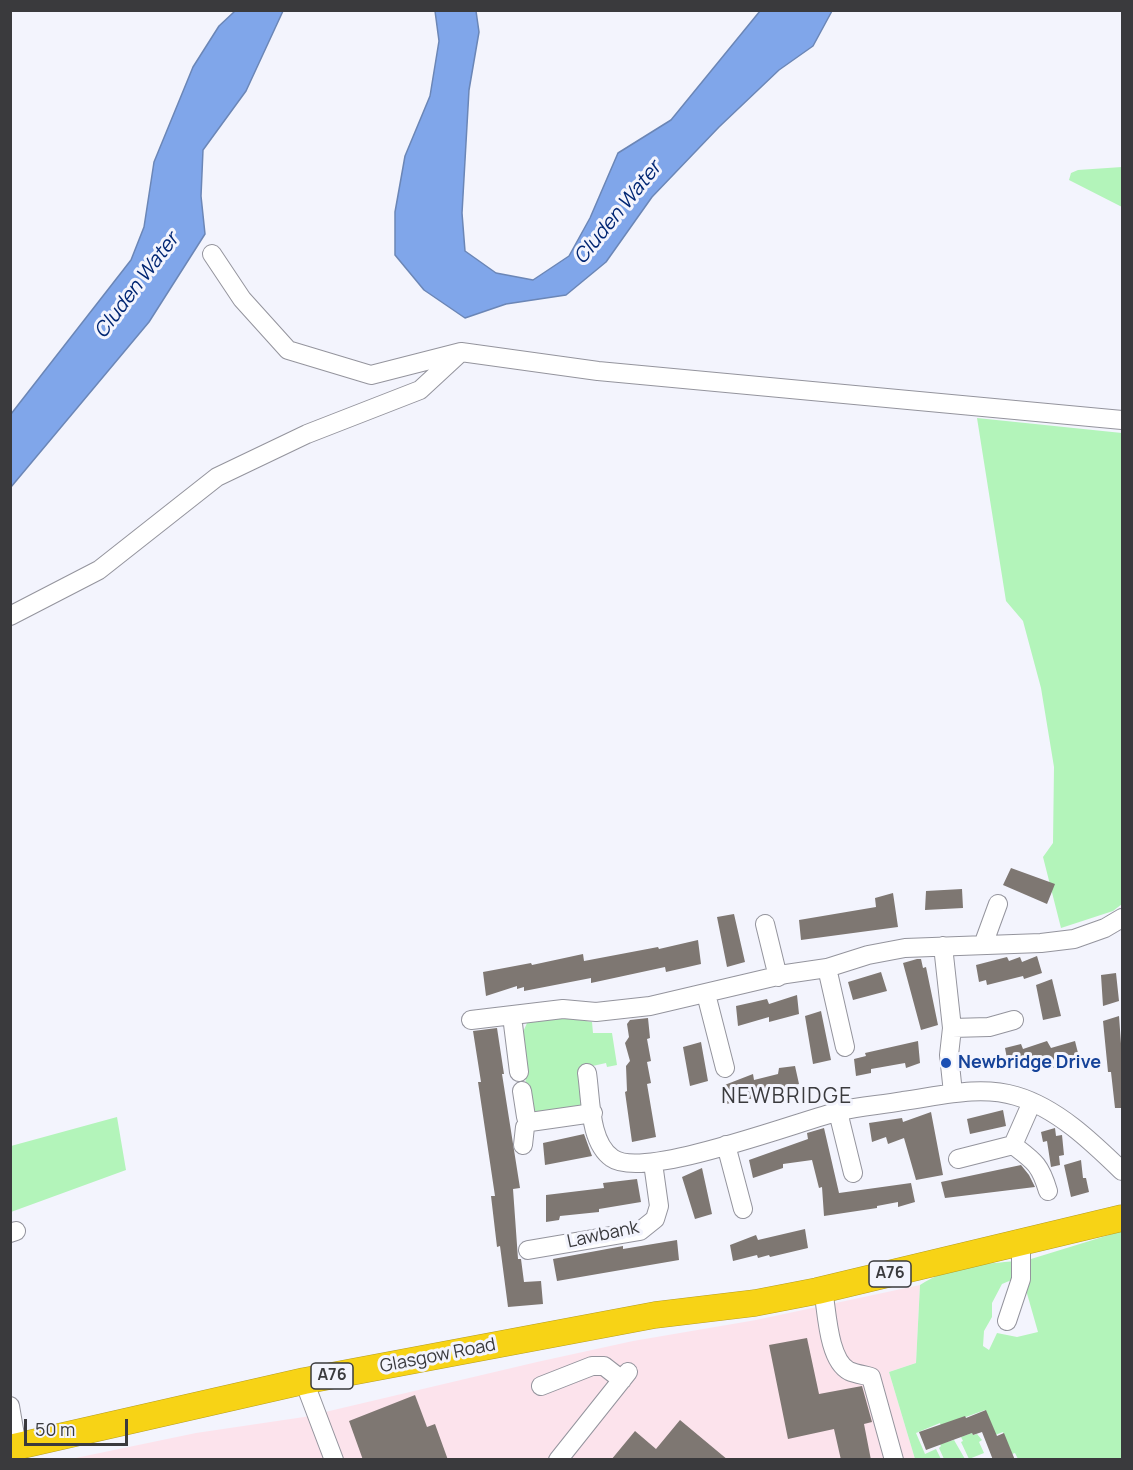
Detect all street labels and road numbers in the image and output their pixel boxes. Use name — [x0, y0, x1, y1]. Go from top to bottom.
street label: Lawbank — [565, 1217, 641, 1253]
road number: A76 — [869, 1261, 911, 1287]
street label: Glasgow Road — [378, 1334, 498, 1378]
road number: A76 — [311, 1363, 353, 1389]

